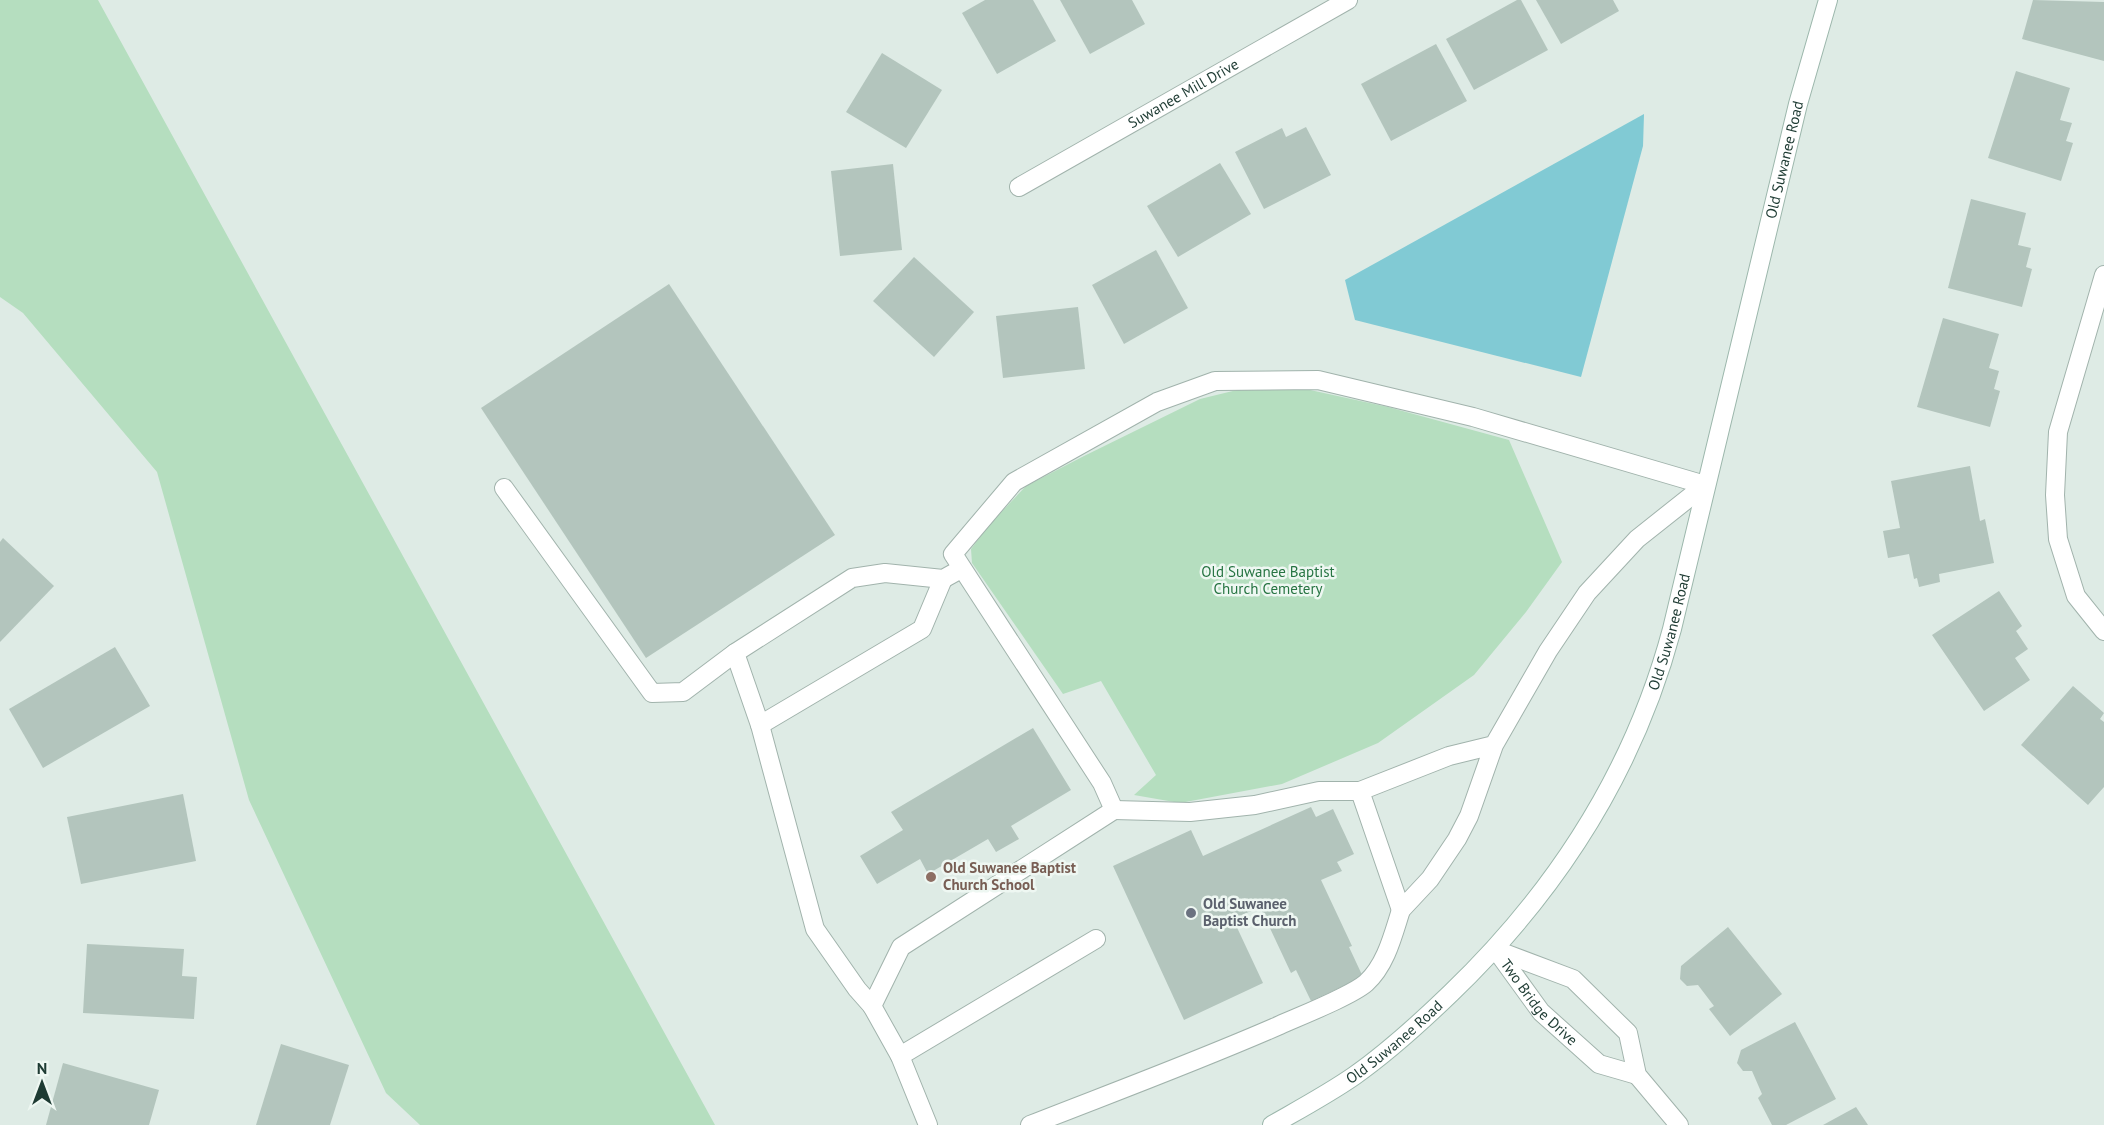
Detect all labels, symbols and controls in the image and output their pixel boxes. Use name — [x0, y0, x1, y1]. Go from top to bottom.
street label: Suwanee Mill Drive — [1124, 54, 1242, 132]
street label: Old Suwanee Road — [1761, 99, 1807, 220]
park label: Old Suwanee Baptist Church Cemetery — [1201, 562, 1335, 598]
street label: Old Suwanee Road — [1643, 572, 1694, 693]
place label: Old Suwanee Baptist Church School — [943, 858, 1077, 894]
marker: Old Suwanee Baptist Church School — [924, 870, 938, 884]
place label: Old Suwanee Baptist Church — [1203, 894, 1296, 930]
marker: Old Suwanee Baptist Church — [1184, 906, 1198, 920]
street label: Two Bridge Drive — [1497, 955, 1582, 1049]
street label: Old Suwanee Road — [1342, 996, 1446, 1088]
north arrow — [12, 1053, 72, 1113]
text: N — [37, 1058, 47, 1078]

